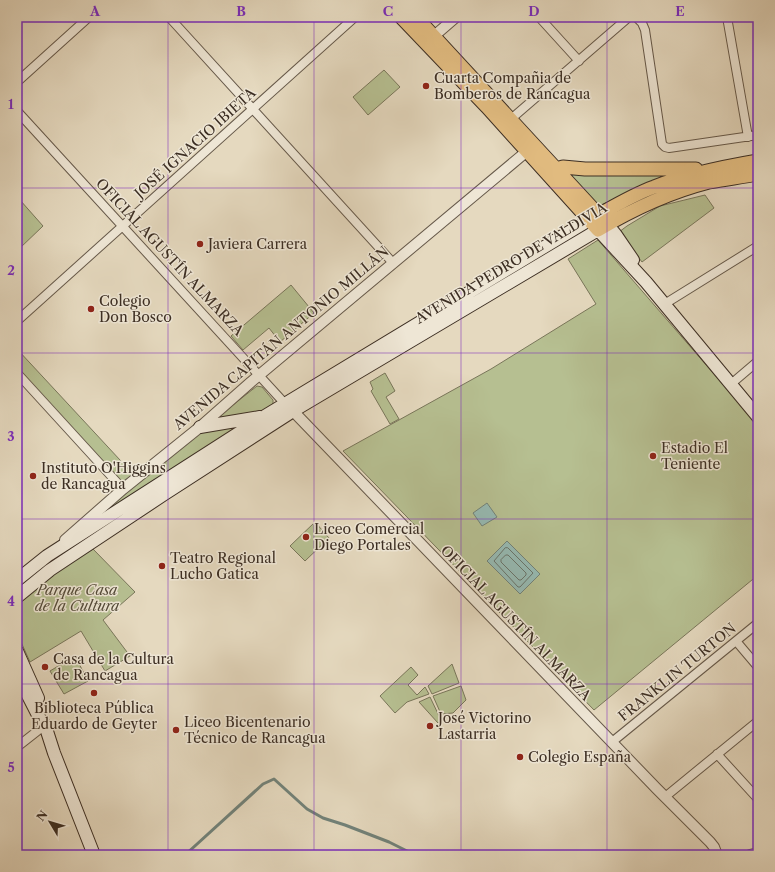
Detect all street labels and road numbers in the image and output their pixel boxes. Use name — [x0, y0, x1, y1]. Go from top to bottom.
street label: JOSÉ IGNACIO IBIETA — [129, 83, 260, 204]
street label: OFICIAL AGUSTÍN ALMARZA — [92, 174, 249, 340]
street label: AVENIDA PEDRO DE VALDIVIA — [411, 198, 611, 328]
street label: AVENIDA CAPITÁN ANTONIO MILLÁN — [169, 242, 393, 434]
street label: OFICIAL AGUSTÍN ALMARZA — [437, 541, 596, 705]
street label: FRANKLIN TURTON — [614, 619, 740, 725]

